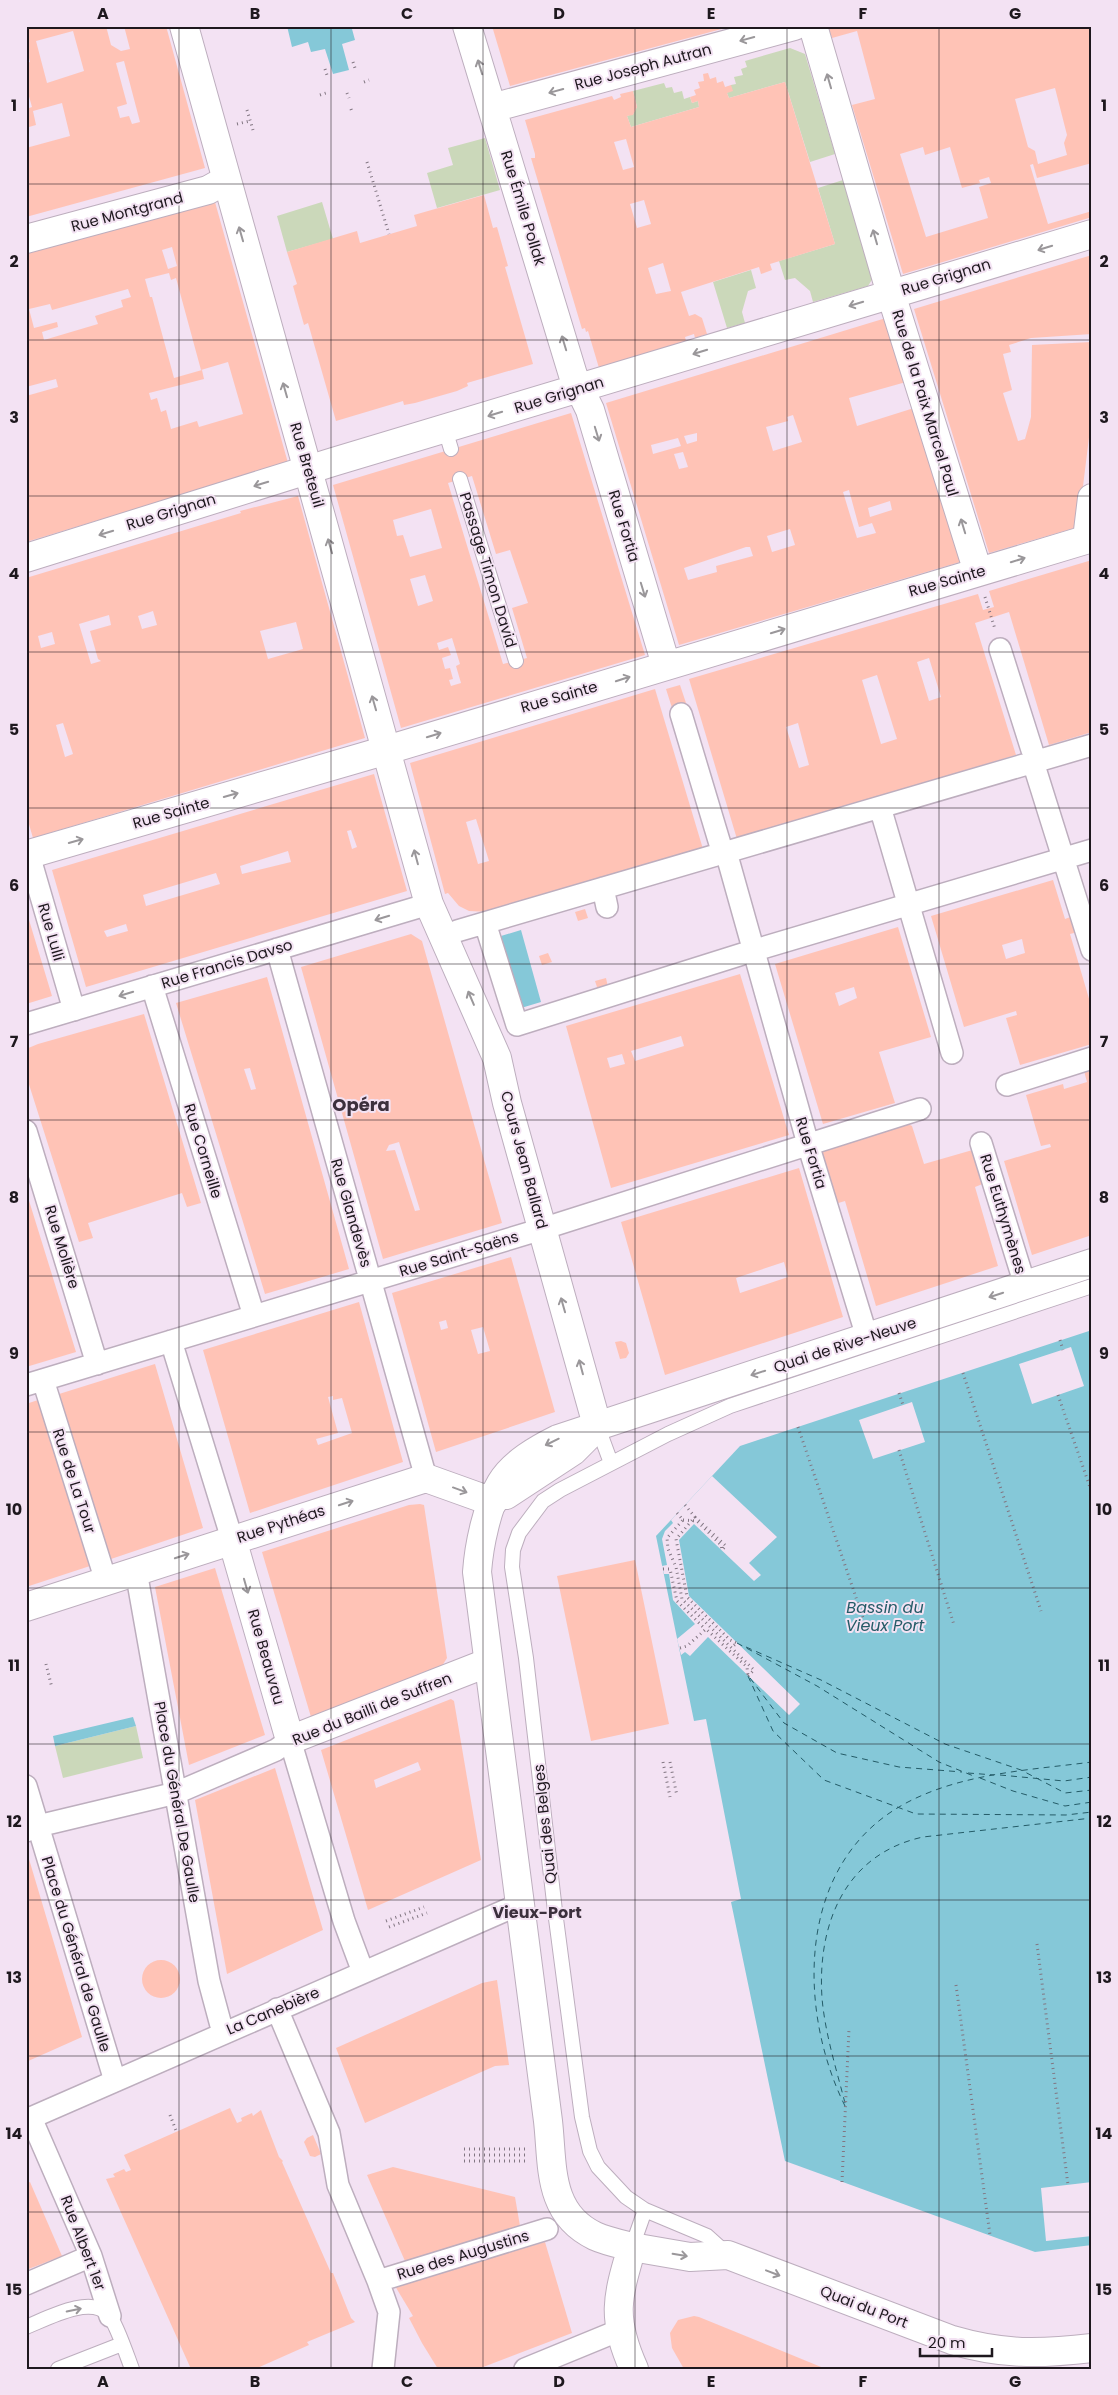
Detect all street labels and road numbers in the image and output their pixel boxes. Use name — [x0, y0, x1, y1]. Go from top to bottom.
street label: Rue Joseph Autran — [572, 38, 714, 95]
street label: Rue Émile Pollak — [496, 148, 551, 268]
street label: Rue Montgrand — [69, 186, 185, 237]
street label: Rue Grignan — [899, 253, 993, 300]
street label: Rue de la Paix Marcel Paul — [887, 307, 964, 499]
street label: Rue Grignan — [512, 371, 606, 418]
street label: Rue Breteuil — [285, 420, 330, 510]
street label: Rue Fortia — [604, 487, 645, 564]
street label: Rue Grignan — [124, 488, 218, 535]
street label: Passage Timon David — [455, 490, 522, 650]
street label: Rue Sainte — [906, 560, 988, 602]
street label: Rue Sainte — [518, 676, 600, 718]
street label: Rue Sainte — [130, 792, 212, 834]
street label: Rue Lulli — [33, 901, 70, 963]
street label: Rue Francis Davso — [159, 934, 295, 993]
street label: Cours Jean Ballard — [496, 1089, 553, 1231]
street label: Rue Corneille — [179, 1101, 228, 1201]
street label: Rue Fortia — [791, 1114, 832, 1191]
street label: Rue Euthymènes — [975, 1151, 1032, 1277]
street label: Rue Glandevès — [326, 1156, 377, 1270]
street label: Rue Molière — [40, 1203, 85, 1291]
street label: Rue Saint-Saëns — [397, 1225, 521, 1282]
street label: Quai de Rive-Neuve — [771, 1312, 919, 1377]
street label: Rue de La Tour — [48, 1426, 101, 1536]
street label: Rue Pythéas — [234, 1499, 328, 1548]
street label: Rue Beauvau — [243, 1607, 290, 1707]
street label: Rue du Bailli de Suffren — [289, 1667, 455, 1750]
street label: Place du Général De Gaulle — [149, 1700, 206, 1904]
street label: Quai des Belges — [528, 1763, 561, 1885]
street label: Place du Général de Gaulle — [37, 1853, 116, 2054]
street label: La Canebière — [223, 1981, 323, 2040]
street label: Rue Albert 1er — [56, 2192, 111, 2294]
street label: Rue des Augustins — [394, 2224, 532, 2285]
street label: Quai du Port — [817, 2280, 911, 2333]

